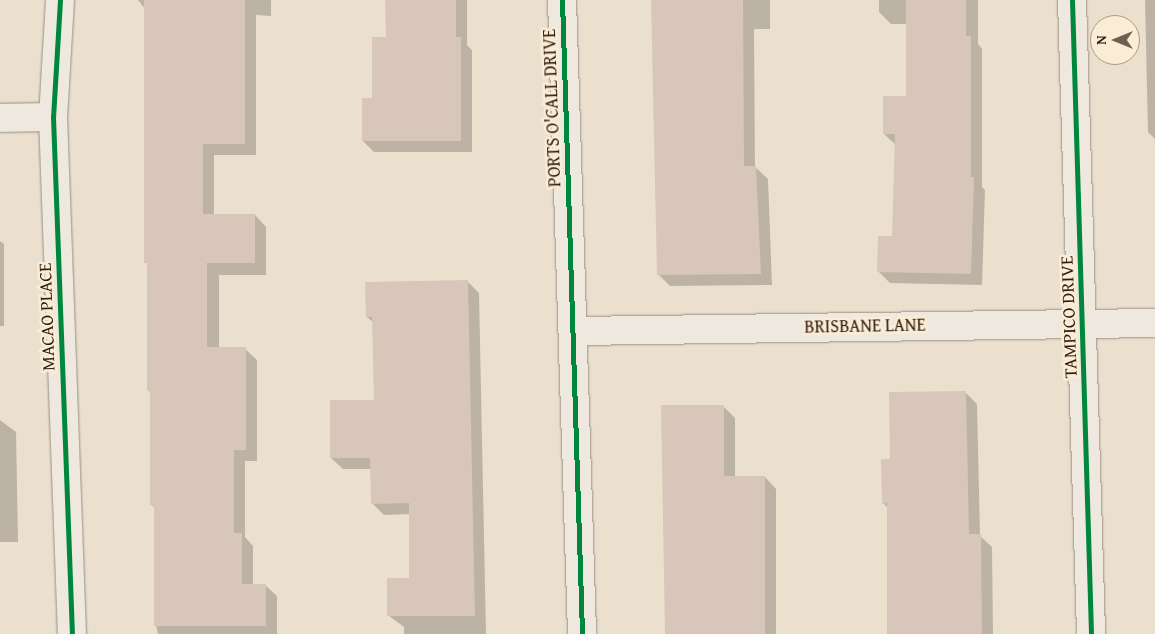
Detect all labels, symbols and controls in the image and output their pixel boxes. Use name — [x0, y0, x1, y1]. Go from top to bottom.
north arrow — [1090, 15, 1140, 65]
street label: PORTS O'CALL DRIVE — [538, 28, 566, 188]
text: N — [1091, 35, 1111, 45]
street label: TAMPICO DRIVE — [1056, 256, 1082, 378]
street label: MACAO PLACE — [34, 263, 60, 371]
street label: BRISBANE LANE — [804, 314, 926, 338]

